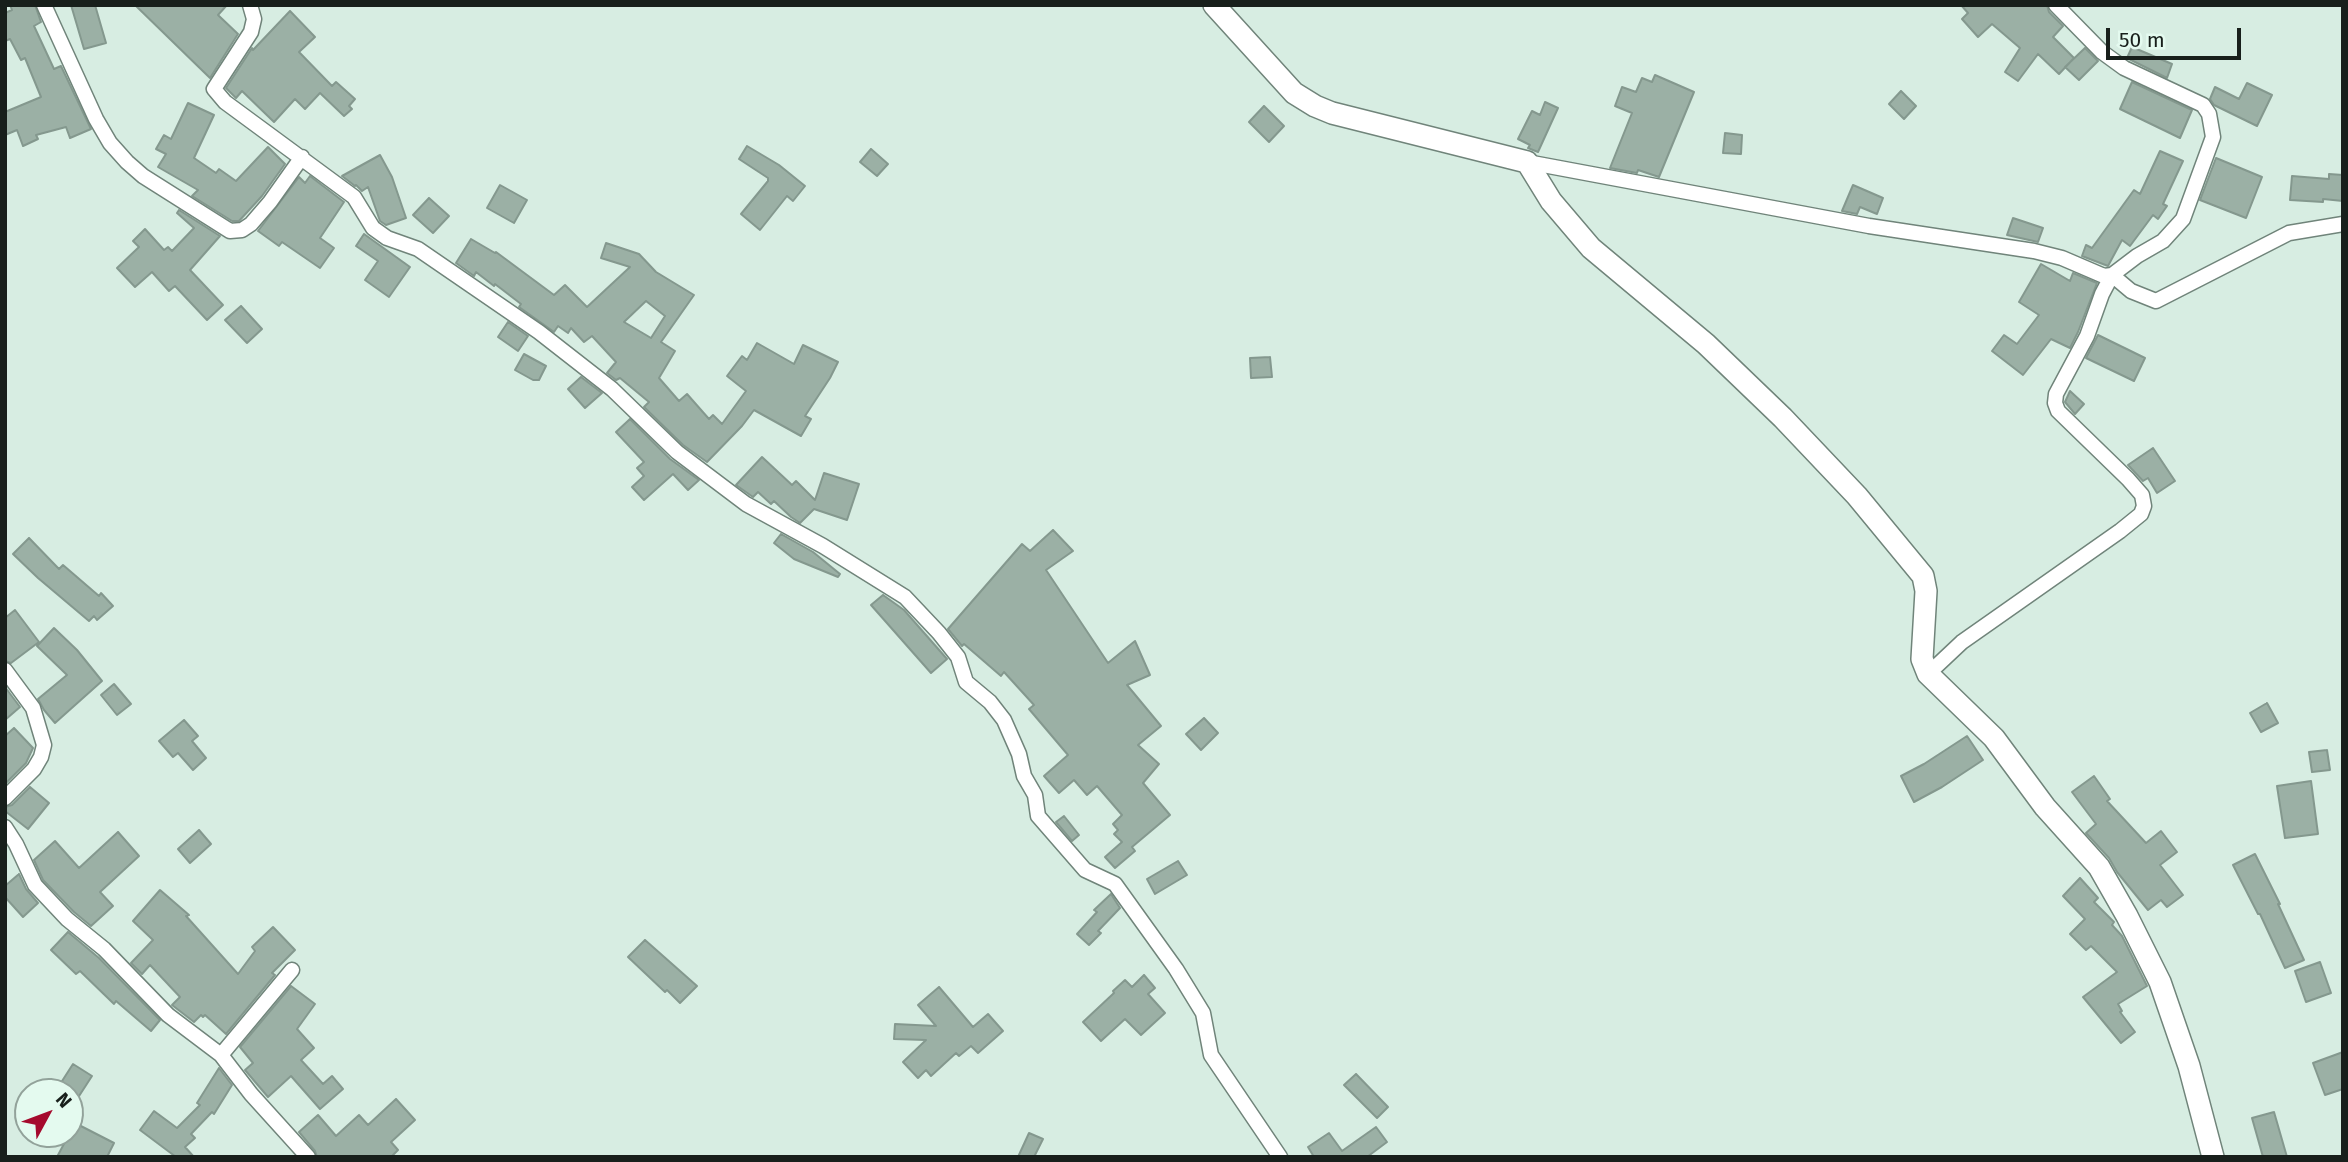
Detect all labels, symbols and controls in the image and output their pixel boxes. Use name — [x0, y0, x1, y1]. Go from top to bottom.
scale bar — [2110, 14, 2245, 58]
text: 50 m — [2119, 27, 2165, 53]
north arrow — [14, 1078, 84, 1148]
text: N — [51, 1088, 77, 1113]

